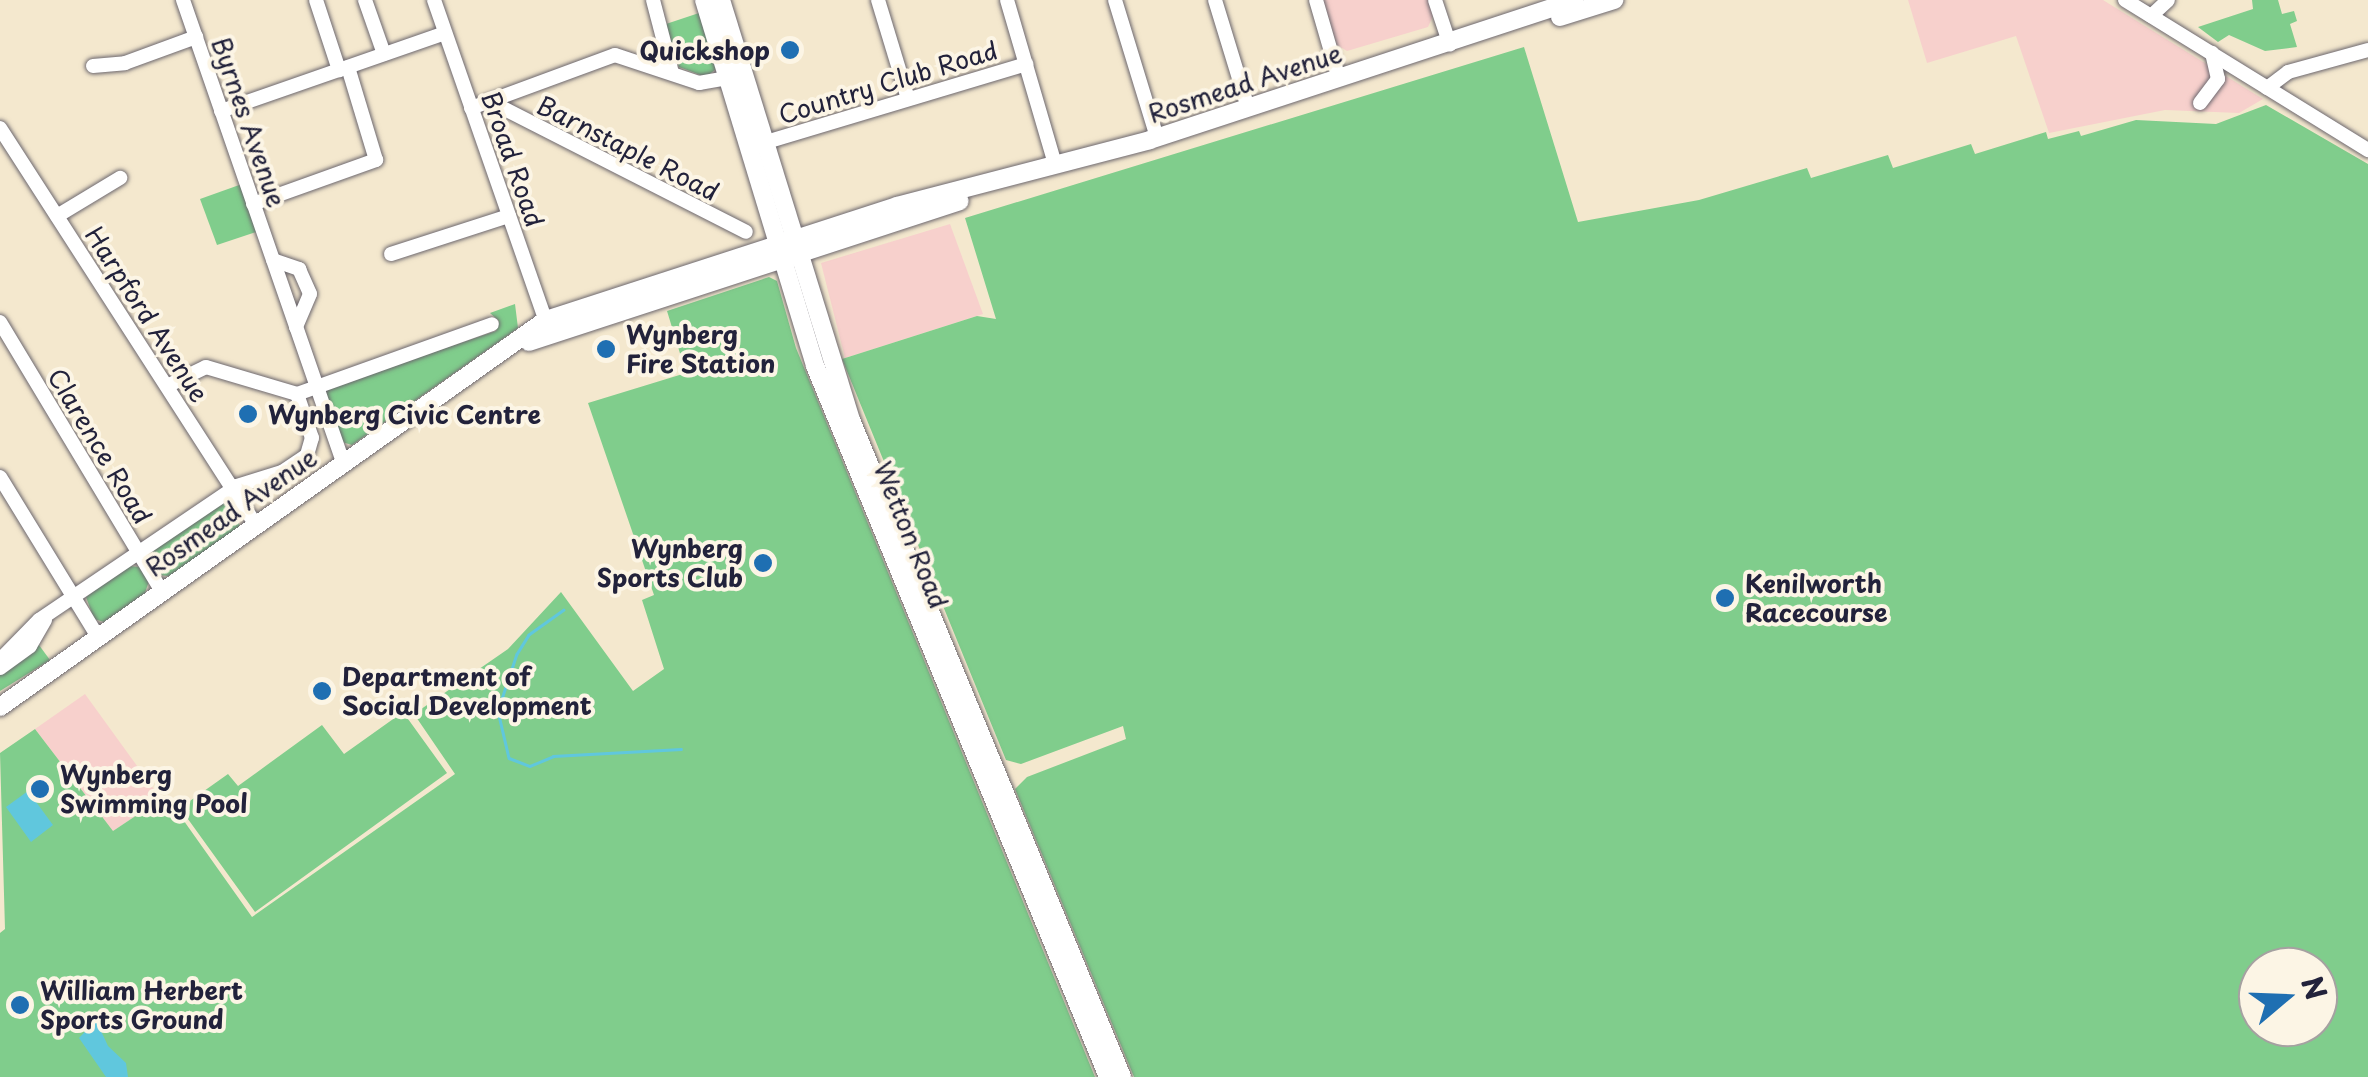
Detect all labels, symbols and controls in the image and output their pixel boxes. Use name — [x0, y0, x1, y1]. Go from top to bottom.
street label: Byrnes Avenue — [206, 33, 292, 211]
street label: Country Club Road — [774, 34, 1002, 130]
place label: Quickshop — [639, 35, 770, 65]
street label: Rosmead Avenue — [1144, 38, 1346, 128]
marker: Quickshop — [779, 39, 801, 61]
street label: Broad Road — [476, 88, 550, 230]
street label: Barnstaple Road — [532, 89, 724, 207]
street label: Harpford Avenue — [79, 220, 215, 408]
place label: Wynberg Fire Station — [626, 320, 777, 379]
marker: Wynberg Fire Station — [595, 338, 617, 360]
street label: Clarence Road — [42, 363, 158, 529]
place label: Wynberg Civic Centre — [268, 399, 543, 429]
marker: Wynberg Civic Centre — [237, 403, 259, 425]
street label: Rosmead Avenue — [140, 442, 322, 582]
street label: Wetton Road — [868, 457, 954, 613]
place label: Wynberg Sports Club — [596, 534, 743, 593]
marker: Wynberg Sports Club — [752, 552, 774, 574]
place label: Kenilworth Racecourse — [1745, 569, 1888, 628]
marker: Kenilworth Racecourse — [1714, 587, 1736, 609]
place label: Department of Social Development — [342, 662, 593, 721]
marker: Department of Social Development — [311, 680, 333, 702]
place label: Wynberg Swimming Pool — [60, 760, 249, 819]
marker: Wynberg Swimming Pool — [29, 778, 51, 800]
north arrow — [2238, 947, 2338, 1047]
text: N — [2291, 970, 2339, 1005]
place label: William Herbert Sports Ground — [40, 976, 243, 1035]
marker: William Herbert Sports Ground — [9, 994, 31, 1016]

